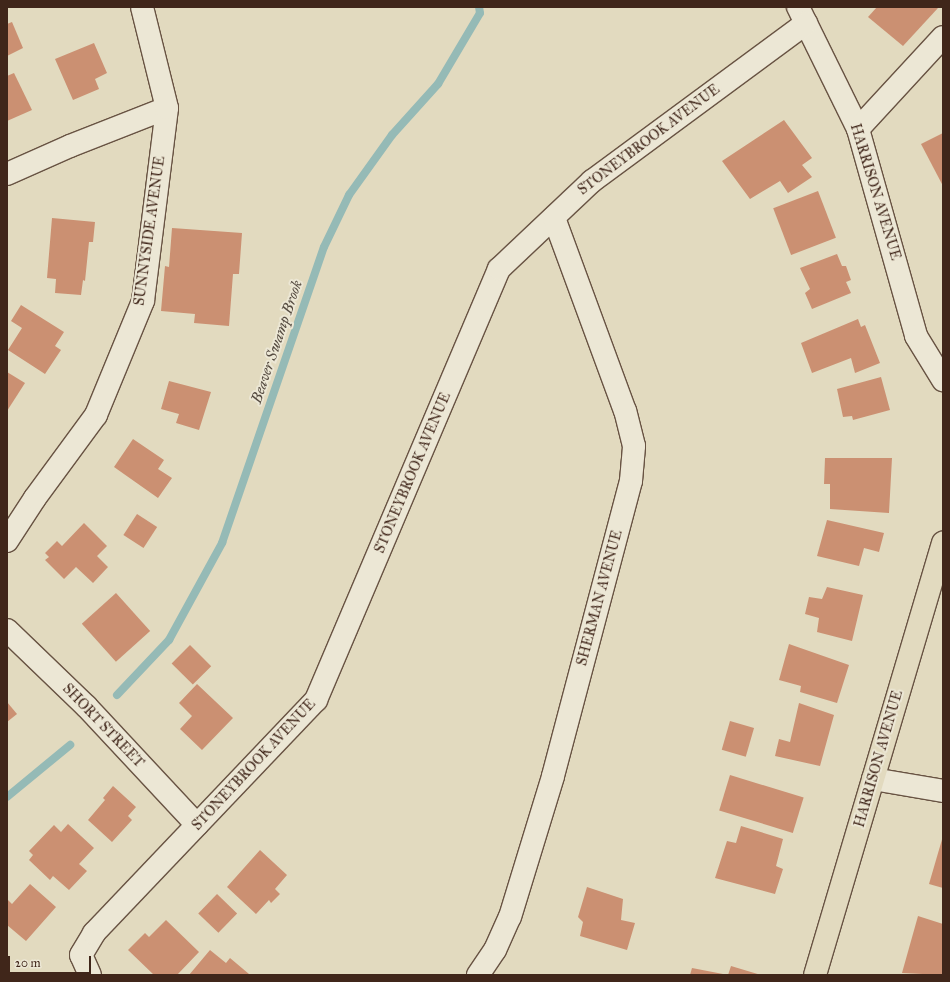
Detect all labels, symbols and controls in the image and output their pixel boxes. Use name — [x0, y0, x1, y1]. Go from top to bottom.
street label: STONEYBROOK AVENUE — [575, 81, 723, 199]
street label: HARRISON AVENUE — [846, 122, 904, 262]
street label: SUNNYSIDE AVENUE — [131, 155, 169, 307]
water label: Beaver Swamp Brook — [248, 278, 306, 406]
street label: STONEYBROOK AVENUE — [371, 390, 455, 556]
street label: SHERMAN AVENUE — [574, 528, 626, 668]
street label: SHORT STREET — [59, 681, 147, 771]
street label: HARRISON AVENUE — [851, 689, 907, 829]
street label: STONEYBROOK AVENUE — [189, 696, 319, 834]
scale bar — [10, 948, 93, 974]
text: 20 m — [15, 956, 41, 970]

